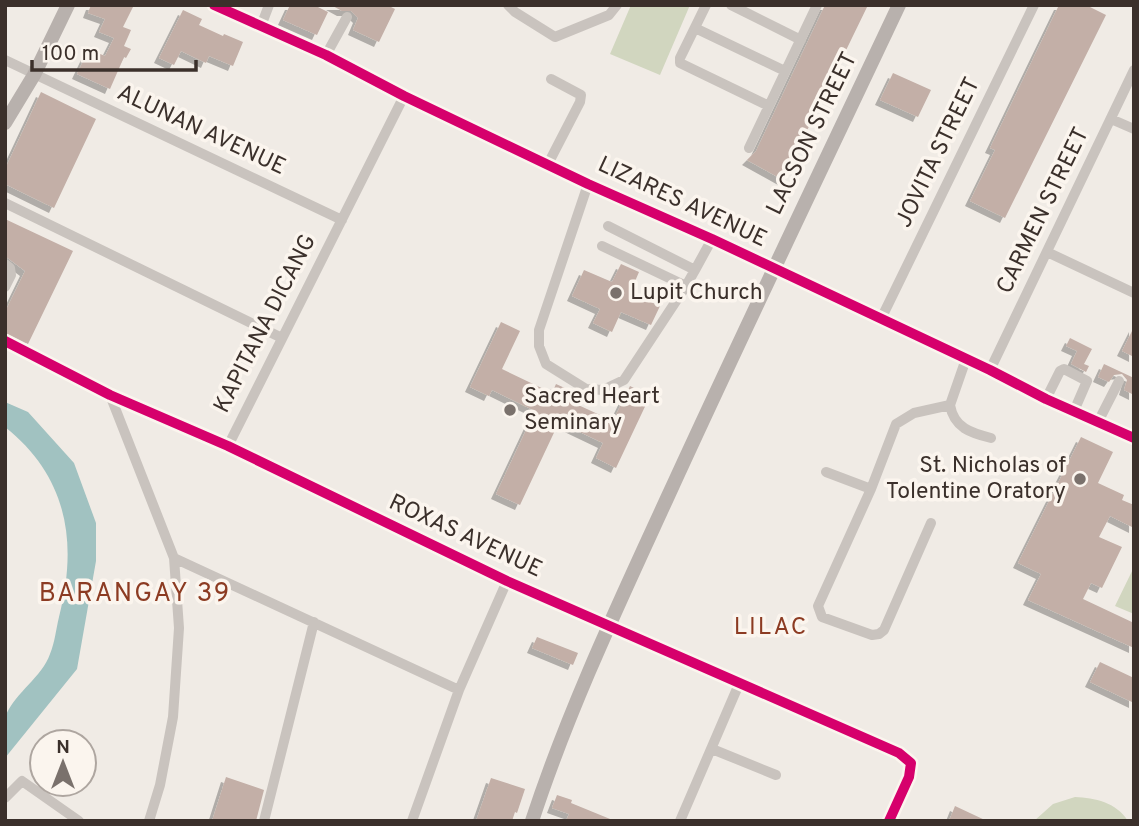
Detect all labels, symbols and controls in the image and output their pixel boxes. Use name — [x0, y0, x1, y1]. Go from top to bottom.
scale bar — [32, 28, 196, 72]
text: 100 m — [42, 41, 99, 68]
street label: LACSON STREET — [761, 48, 865, 220]
street label: JOVITA STREET — [890, 73, 988, 233]
street label: ALUNAN AVENUE — [112, 79, 290, 183]
street label: CARMEN STREET — [991, 123, 1097, 299]
street label: LIZARES AVENUE — [593, 151, 771, 255]
street label: KAPITANA DICANG — [208, 230, 324, 418]
place label: Lupit Church — [630, 279, 763, 308]
marker: Lupit Church — [608, 285, 624, 301]
place label: Sacred Heart Seminary — [524, 383, 660, 438]
marker: Sacred Heart Seminary — [502, 402, 518, 418]
place label: St. Nicholas of Tolentine Oratory — [886, 452, 1066, 507]
marker: St. Nicholas of Tolentine Oratory — [1072, 471, 1088, 487]
street label: ROXAS AVENUE — [384, 489, 546, 585]
district label: BARANGAY 39 — [39, 578, 231, 611]
district label: LILAC — [734, 613, 808, 643]
north arrow — [28, 728, 98, 798]
text: N — [56, 736, 70, 760]

